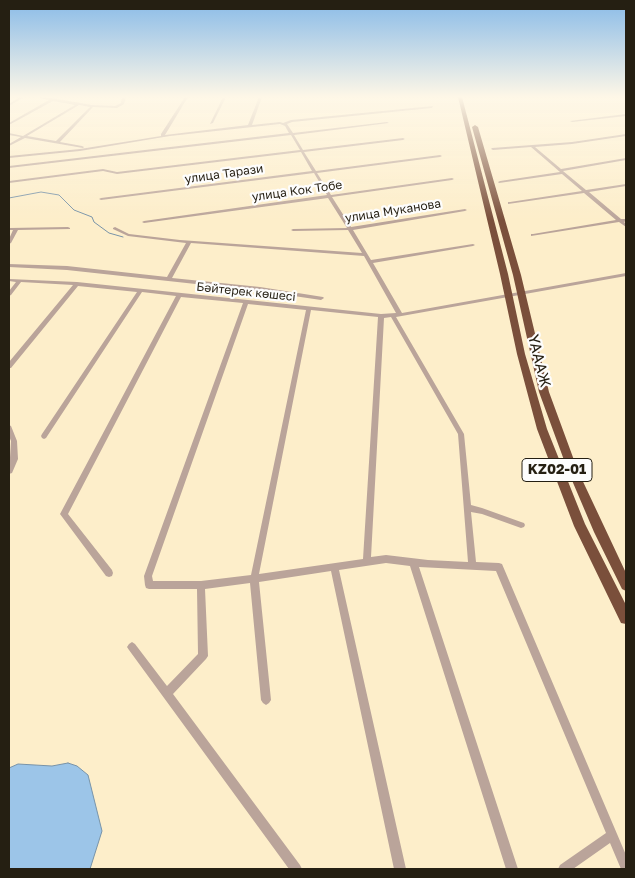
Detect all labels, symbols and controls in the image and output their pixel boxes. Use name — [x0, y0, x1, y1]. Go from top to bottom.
street label: улица Тарази — [184, 161, 264, 187]
street label: улица Кок Тобе — [251, 178, 343, 204]
street label: улица Муканова — [344, 196, 442, 226]
street label: Бәйтерек көшесі — [196, 280, 296, 304]
street label: ҮАААЖ — [524, 333, 554, 389]
road number: KZ02-01 — [522, 458, 592, 482]

